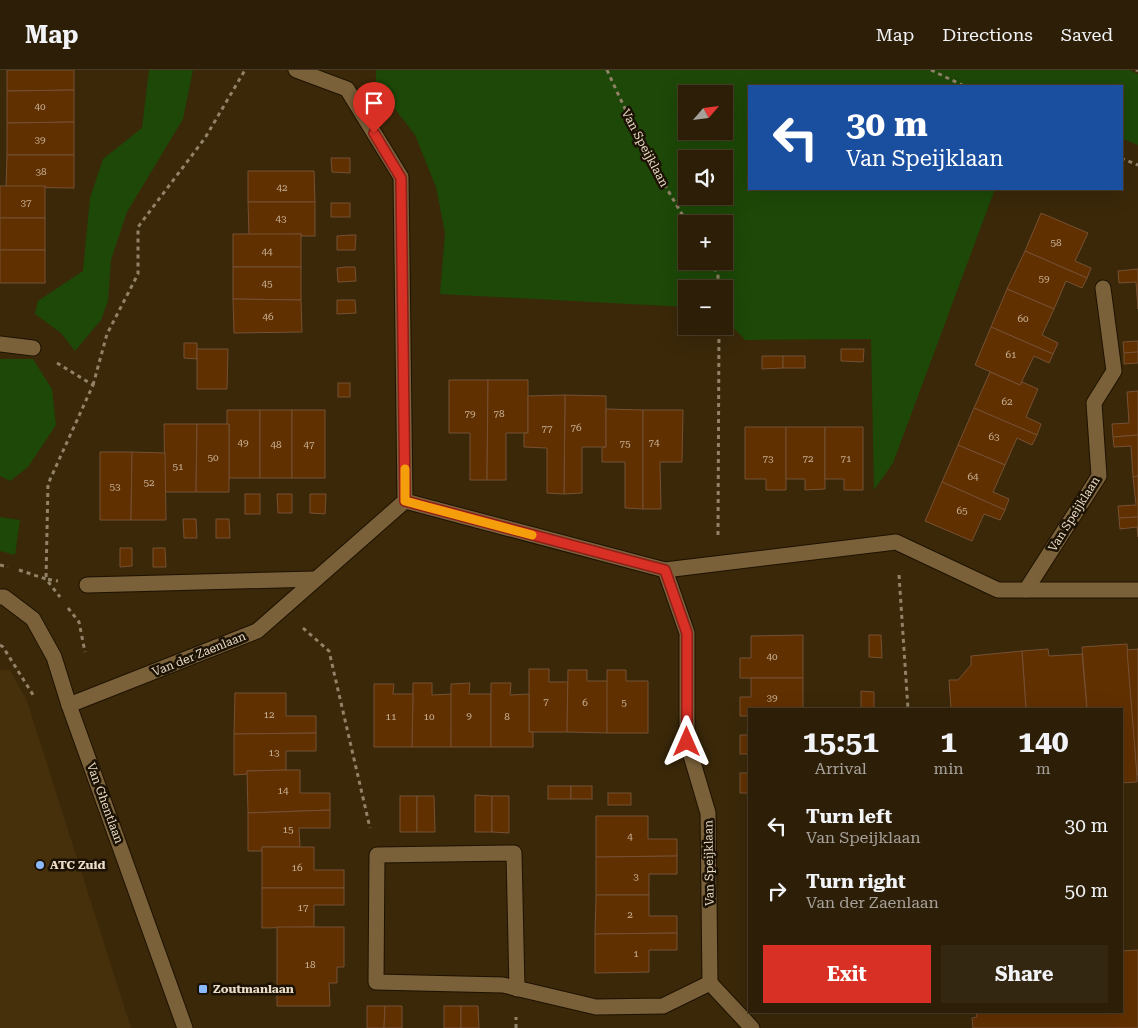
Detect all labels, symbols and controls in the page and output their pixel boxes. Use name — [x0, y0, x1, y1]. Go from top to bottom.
text: Map — [25, 21, 79, 49]
text: Map — [876, 24, 914, 45]
text: Directions — [942, 24, 1033, 45]
text: Saved — [1061, 24, 1113, 45]
pin — [353, 82, 395, 133]
north arrow — [678, 85, 732, 140]
map controls — [678, 85, 733, 335]
icon: arrive — [360, 89, 388, 117]
house number: 40 — [34, 101, 46, 112]
text: 30 m — [846, 104, 928, 145]
icon: left — [763, 105, 828, 170]
street label: Van Speijklaan — [619, 107, 671, 189]
house number: 39 — [34, 134, 46, 145]
text: Van Speijklaan — [846, 146, 1003, 171]
button: sound — [678, 150, 733, 205]
house number: 38 — [35, 166, 47, 177]
house number: 42 — [276, 182, 288, 193]
house number: 37 — [20, 197, 32, 208]
house number: 43 — [275, 213, 287, 224]
button: + — [678, 215, 733, 270]
house number: 58 — [1050, 237, 1062, 248]
house number: 44 — [261, 246, 273, 257]
house number: 59 — [1038, 273, 1050, 284]
house number: 45 — [261, 278, 273, 289]
button: − — [678, 280, 733, 335]
house number: 46 — [262, 311, 274, 322]
house number: 60 — [1017, 313, 1029, 324]
house number: 61 — [1005, 349, 1017, 360]
house number: 62 — [1001, 396, 1013, 407]
house number: 79 — [464, 408, 476, 419]
house number: 78 — [493, 408, 505, 419]
house number: 76 — [570, 422, 582, 433]
house number: 77 — [541, 423, 553, 434]
house number: 63 — [988, 431, 1000, 442]
house number: 49 — [237, 437, 249, 448]
house number: 74 — [648, 437, 660, 448]
house number: 75 — [619, 438, 631, 449]
house number: 48 — [270, 439, 282, 450]
house number: 47 — [303, 439, 315, 450]
house number: 50 — [207, 452, 219, 463]
house number: 73 — [762, 453, 774, 464]
house number: 72 — [802, 453, 814, 464]
house number: 71 — [840, 453, 852, 464]
house number: 51 — [172, 461, 184, 472]
house number: 64 — [967, 471, 979, 482]
street label: Van Speijklaan — [1045, 474, 1103, 554]
house number: 52 — [143, 477, 155, 488]
house number: 53 — [109, 481, 121, 492]
house number: 65 — [956, 505, 968, 516]
street label: Van der Zaenlaan — [150, 629, 248, 679]
house number: 40 — [766, 651, 778, 662]
house number: 39 — [766, 692, 778, 703]
house number: 7 — [543, 696, 549, 707]
house number: 6 — [582, 697, 588, 708]
house number: 5 — [621, 697, 627, 708]
house number: 12 — [263, 709, 275, 720]
house number: 9 — [466, 710, 472, 721]
house number: 11 — [385, 711, 397, 722]
house number: 10 — [423, 711, 435, 722]
house number: 8 — [504, 711, 510, 722]
position arrow — [660, 715, 712, 767]
text: 15:51 — [802, 724, 879, 759]
text: 1 — [940, 724, 957, 759]
text: 140 — [1018, 724, 1068, 759]
house number: 13 — [268, 747, 280, 758]
text: Arrival — [815, 759, 867, 778]
text: min — [934, 759, 964, 778]
text: m — [1036, 759, 1051, 778]
street label: Van Ghentlaan — [84, 761, 126, 846]
house number: 14 — [277, 785, 289, 796]
text: Turn left — [806, 805, 892, 828]
icon: left — [763, 812, 791, 840]
text: 30 m — [1065, 814, 1108, 837]
street label: Van Speijklaan — [701, 820, 717, 906]
house number: 15 — [282, 824, 294, 835]
text: Van Speijklaan — [806, 828, 920, 847]
house number: 4 — [627, 831, 633, 842]
place label: ATC Zuid — [50, 858, 105, 872]
marker: ATC Zuid — [34, 859, 46, 871]
house number: 16 — [291, 862, 303, 873]
text: Turn right — [806, 870, 906, 893]
house number: 3 — [633, 871, 639, 882]
icon: right — [763, 877, 791, 905]
text: 50 m — [1065, 879, 1108, 902]
text: Van der Zaenlaan — [806, 893, 939, 912]
house number: 17 — [297, 902, 309, 913]
house number: 2 — [627, 909, 633, 920]
button: Exit — [763, 945, 931, 1003]
button: Share — [941, 945, 1108, 1003]
house number: 1 — [633, 948, 639, 959]
house number: 18 — [304, 959, 316, 970]
place label: Zoutmanlaan — [213, 982, 294, 996]
marker: Zoutmanlaan — [197, 983, 209, 995]

